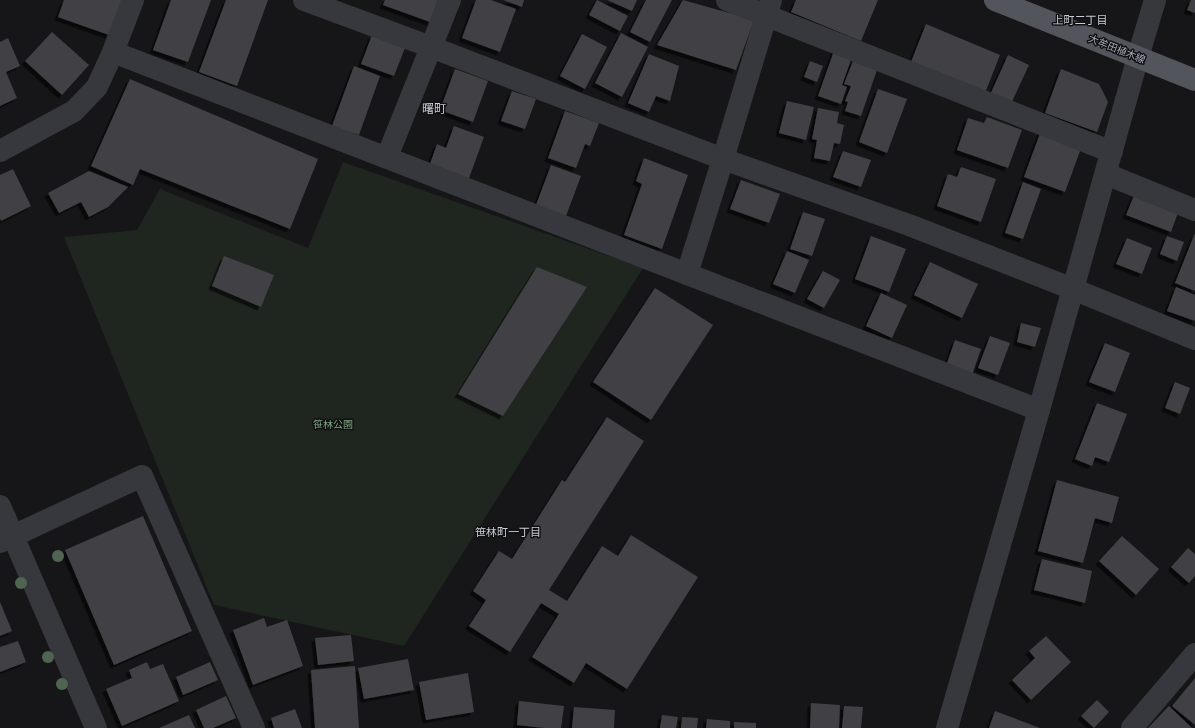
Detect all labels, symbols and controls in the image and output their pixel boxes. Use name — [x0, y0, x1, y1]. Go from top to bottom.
district label: 上町二丁目 — [1053, 13, 1108, 27]
street label: 大牟田植木線 — [1087, 32, 1147, 66]
district label: 曙町 — [422, 101, 446, 116]
park label: 笹林公園 — [313, 418, 353, 431]
district label: 笹林町一丁目 — [475, 525, 541, 539]

